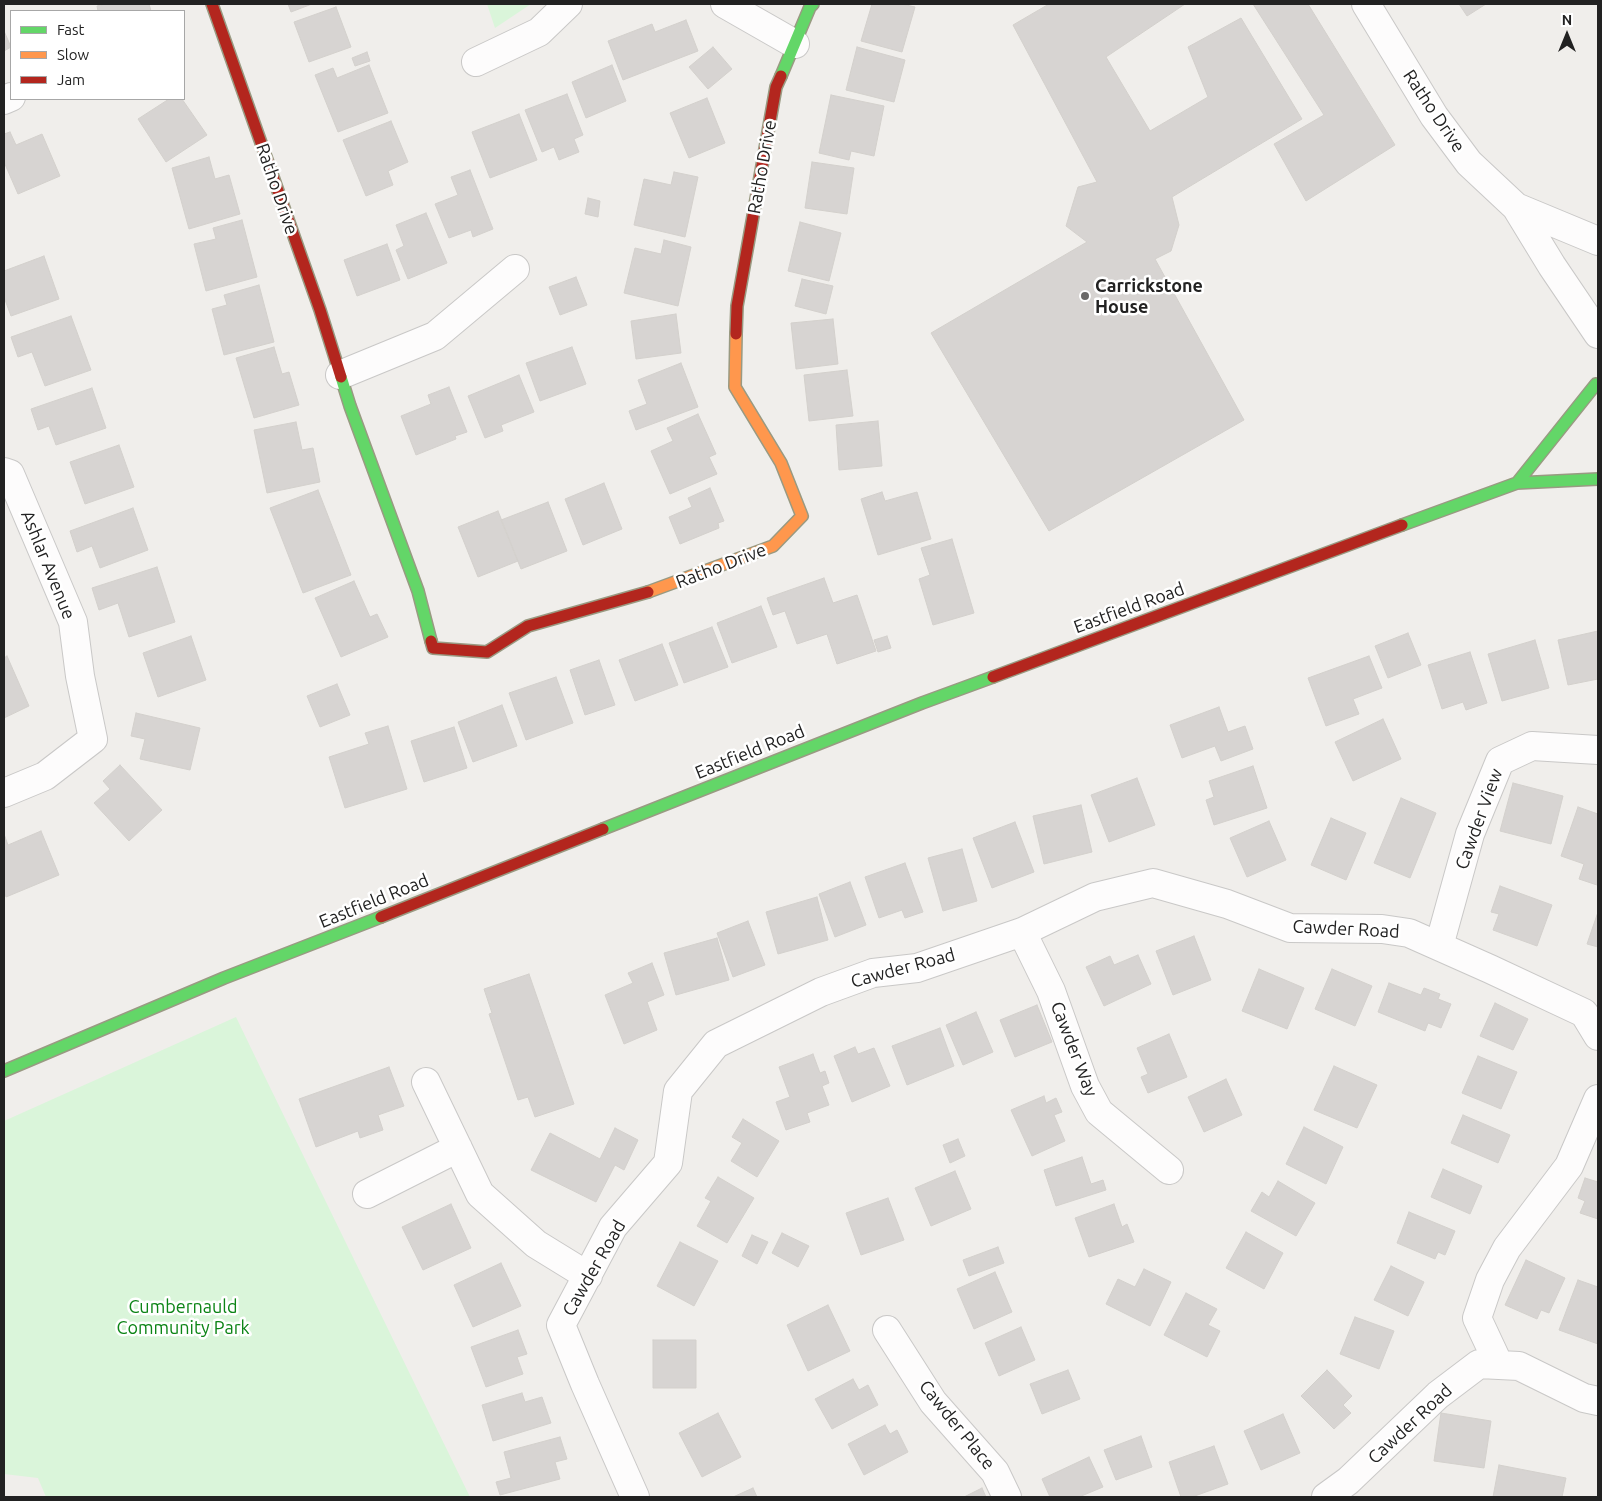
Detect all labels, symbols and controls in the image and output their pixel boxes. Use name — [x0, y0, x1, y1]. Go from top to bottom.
legend — [10, 10, 185, 100]
north arrow — [1542, 10, 1592, 60]
text: N — [1562, 12, 1572, 28]
text: Fast — [57, 21, 84, 38]
text: Slow — [57, 46, 89, 63]
street label: Ratho Drive — [1398, 66, 1470, 156]
text: Jam — [57, 71, 85, 88]
street label: Ratho Drive — [743, 118, 781, 216]
street label: Ratho Drive — [251, 141, 303, 237]
place label: Carrickstone House — [1095, 275, 1203, 318]
marker: Carrickstone House — [1079, 290, 1091, 302]
street label: Ashlar Avenue — [16, 507, 80, 623]
street label: Ratho Drive — [673, 539, 769, 593]
street label: Eastfield Road — [1071, 578, 1187, 638]
street label: Eastfield Road — [692, 720, 808, 784]
street label: Cawder View — [1451, 766, 1507, 872]
street label: Eastfield Road — [316, 869, 432, 933]
street label: Cawder Road — [1292, 915, 1400, 943]
street label: Cawder Road — [848, 944, 958, 992]
street label: Cawder Way — [1046, 999, 1102, 1099]
street label: Cawder Road — [558, 1216, 630, 1320]
park label: Cumbernauld Community Park — [116, 1296, 250, 1338]
street label: Cawder Place — [914, 1376, 1000, 1474]
street label: Cawder Road — [1363, 1380, 1457, 1468]

